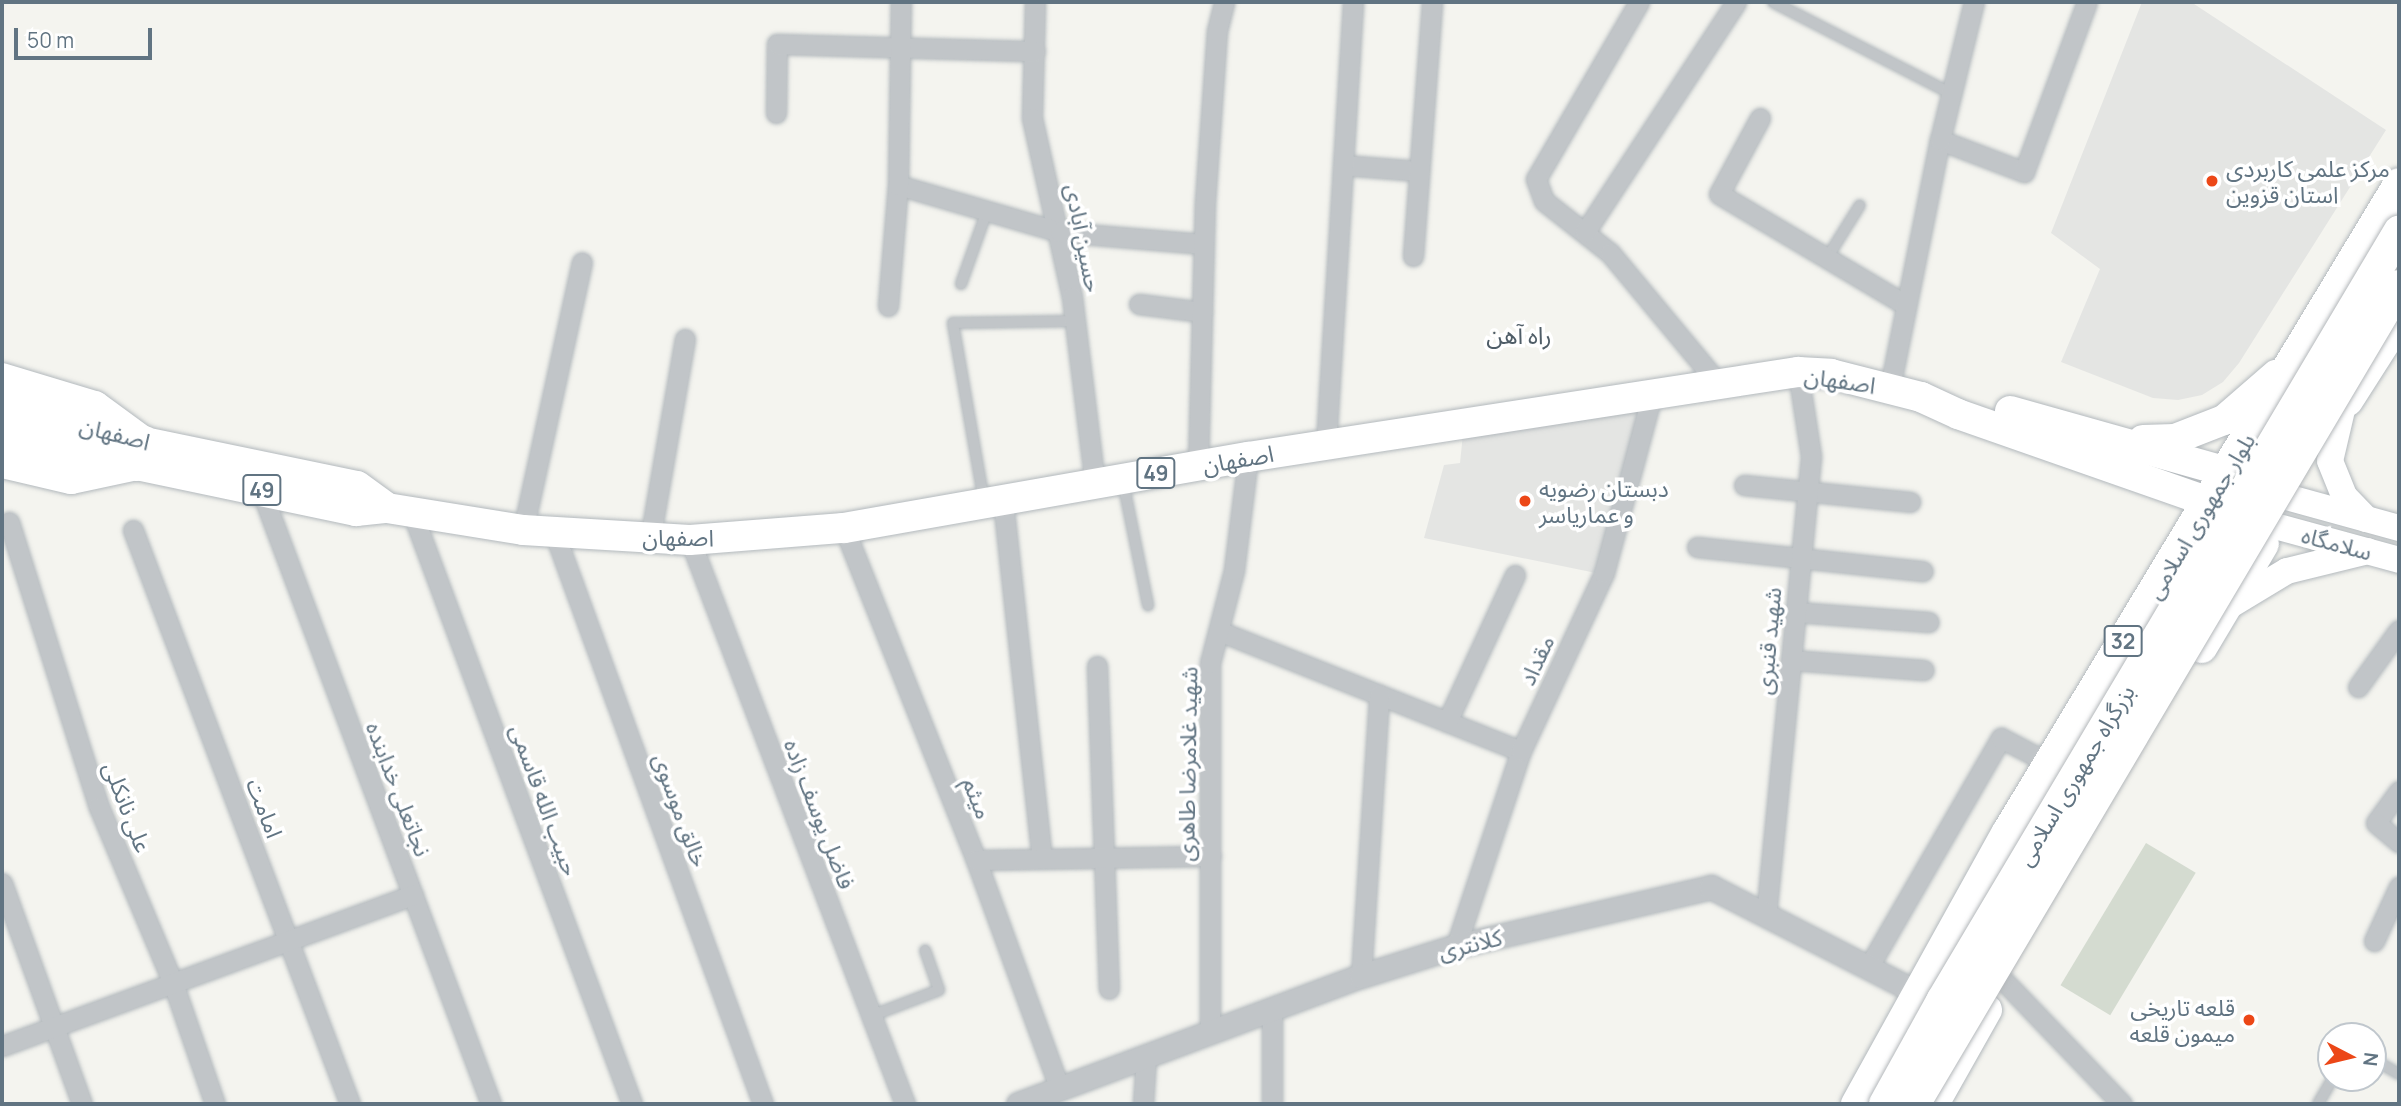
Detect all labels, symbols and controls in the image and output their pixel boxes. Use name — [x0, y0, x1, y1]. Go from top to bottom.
scale bar — [18, 14, 156, 58]
text: 50 m — [27, 26, 74, 54]
place label: مرکز علمی کاربردی استان قزوین — [2226, 154, 2390, 208]
marker: مرکز علمی کاربردی استان قزوین — [2204, 173, 2220, 189]
street label: حسین آبادی — [1060, 181, 1108, 295]
district label: راه آهن — [1486, 321, 1552, 349]
street label: اصفهان — [1803, 361, 1877, 399]
street label: اصفهان — [77, 411, 153, 455]
street label: بلوار جمهوری اسلامی — [2140, 428, 2260, 604]
street label: اصفهان — [1200, 439, 1276, 479]
road number: 49 — [1135, 456, 1177, 490]
road number: 49 — [241, 472, 283, 508]
place label: دبستان رضویه و عماریاسر — [1539, 474, 1669, 528]
marker: دبستان رضویه و عماریاسر — [1517, 493, 1533, 509]
street label: سلامگاه — [2299, 520, 2375, 566]
street label: اصفهان — [642, 523, 714, 551]
street label: شهید قنبری — [1750, 586, 1786, 696]
road number: 32 — [2102, 624, 2144, 658]
street label: مقداد — [1512, 631, 1560, 689]
street label: شهید غلامرضا طاهری — [1171, 666, 1203, 862]
street label: بزرگراه جمهوری اسلامی — [2010, 679, 2140, 871]
street label: نجاتعلی خدابنده — [361, 718, 437, 860]
street label: حبیب الله قاسمی — [505, 721, 585, 879]
street label: فاضل یوسف زاده — [779, 735, 861, 893]
street label: خالق موسوی — [648, 750, 714, 870]
street label: علی نانکلی — [98, 758, 158, 856]
street label: میثم — [957, 773, 999, 823]
street label: امامت — [241, 774, 289, 842]
street label: کلانتری — [1435, 923, 1505, 965]
place label: قلعه تاریخی میمون قلعه — [2129, 993, 2235, 1047]
marker: قلعه تاریخی میمون قلعه — [2241, 1012, 2257, 1028]
north arrow — [2317, 1022, 2387, 1092]
text: N — [2357, 1051, 2385, 1068]

